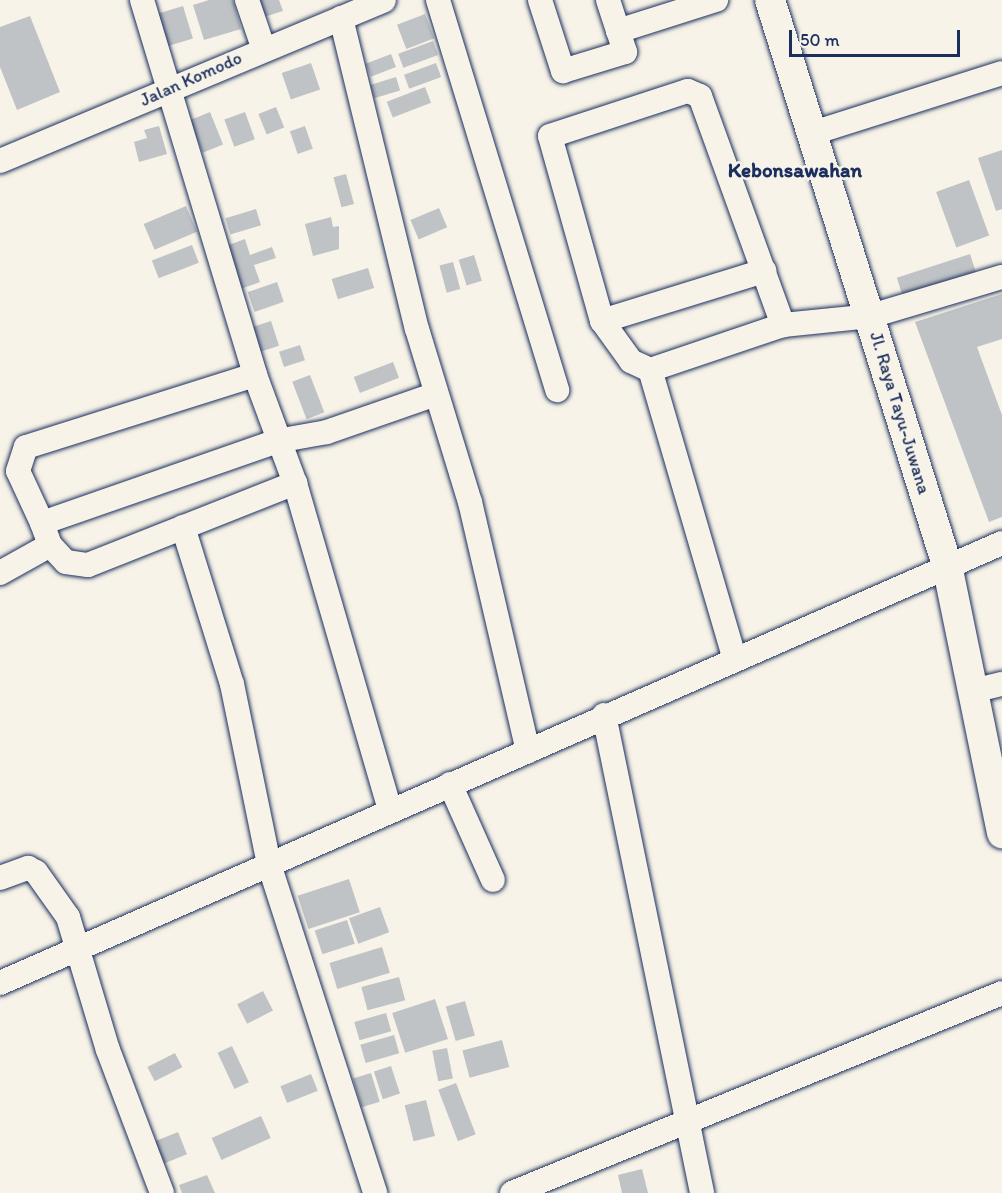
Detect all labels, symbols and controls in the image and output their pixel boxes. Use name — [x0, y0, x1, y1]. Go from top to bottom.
scale bar — [792, 18, 963, 56]
text: 50 m — [800, 29, 840, 51]
street label: Jalan Komodo — [137, 47, 245, 111]
district label: Kebonsawahan — [728, 157, 862, 183]
street label: Jl. Raya Tayu-Juwana — [865, 331, 935, 495]

